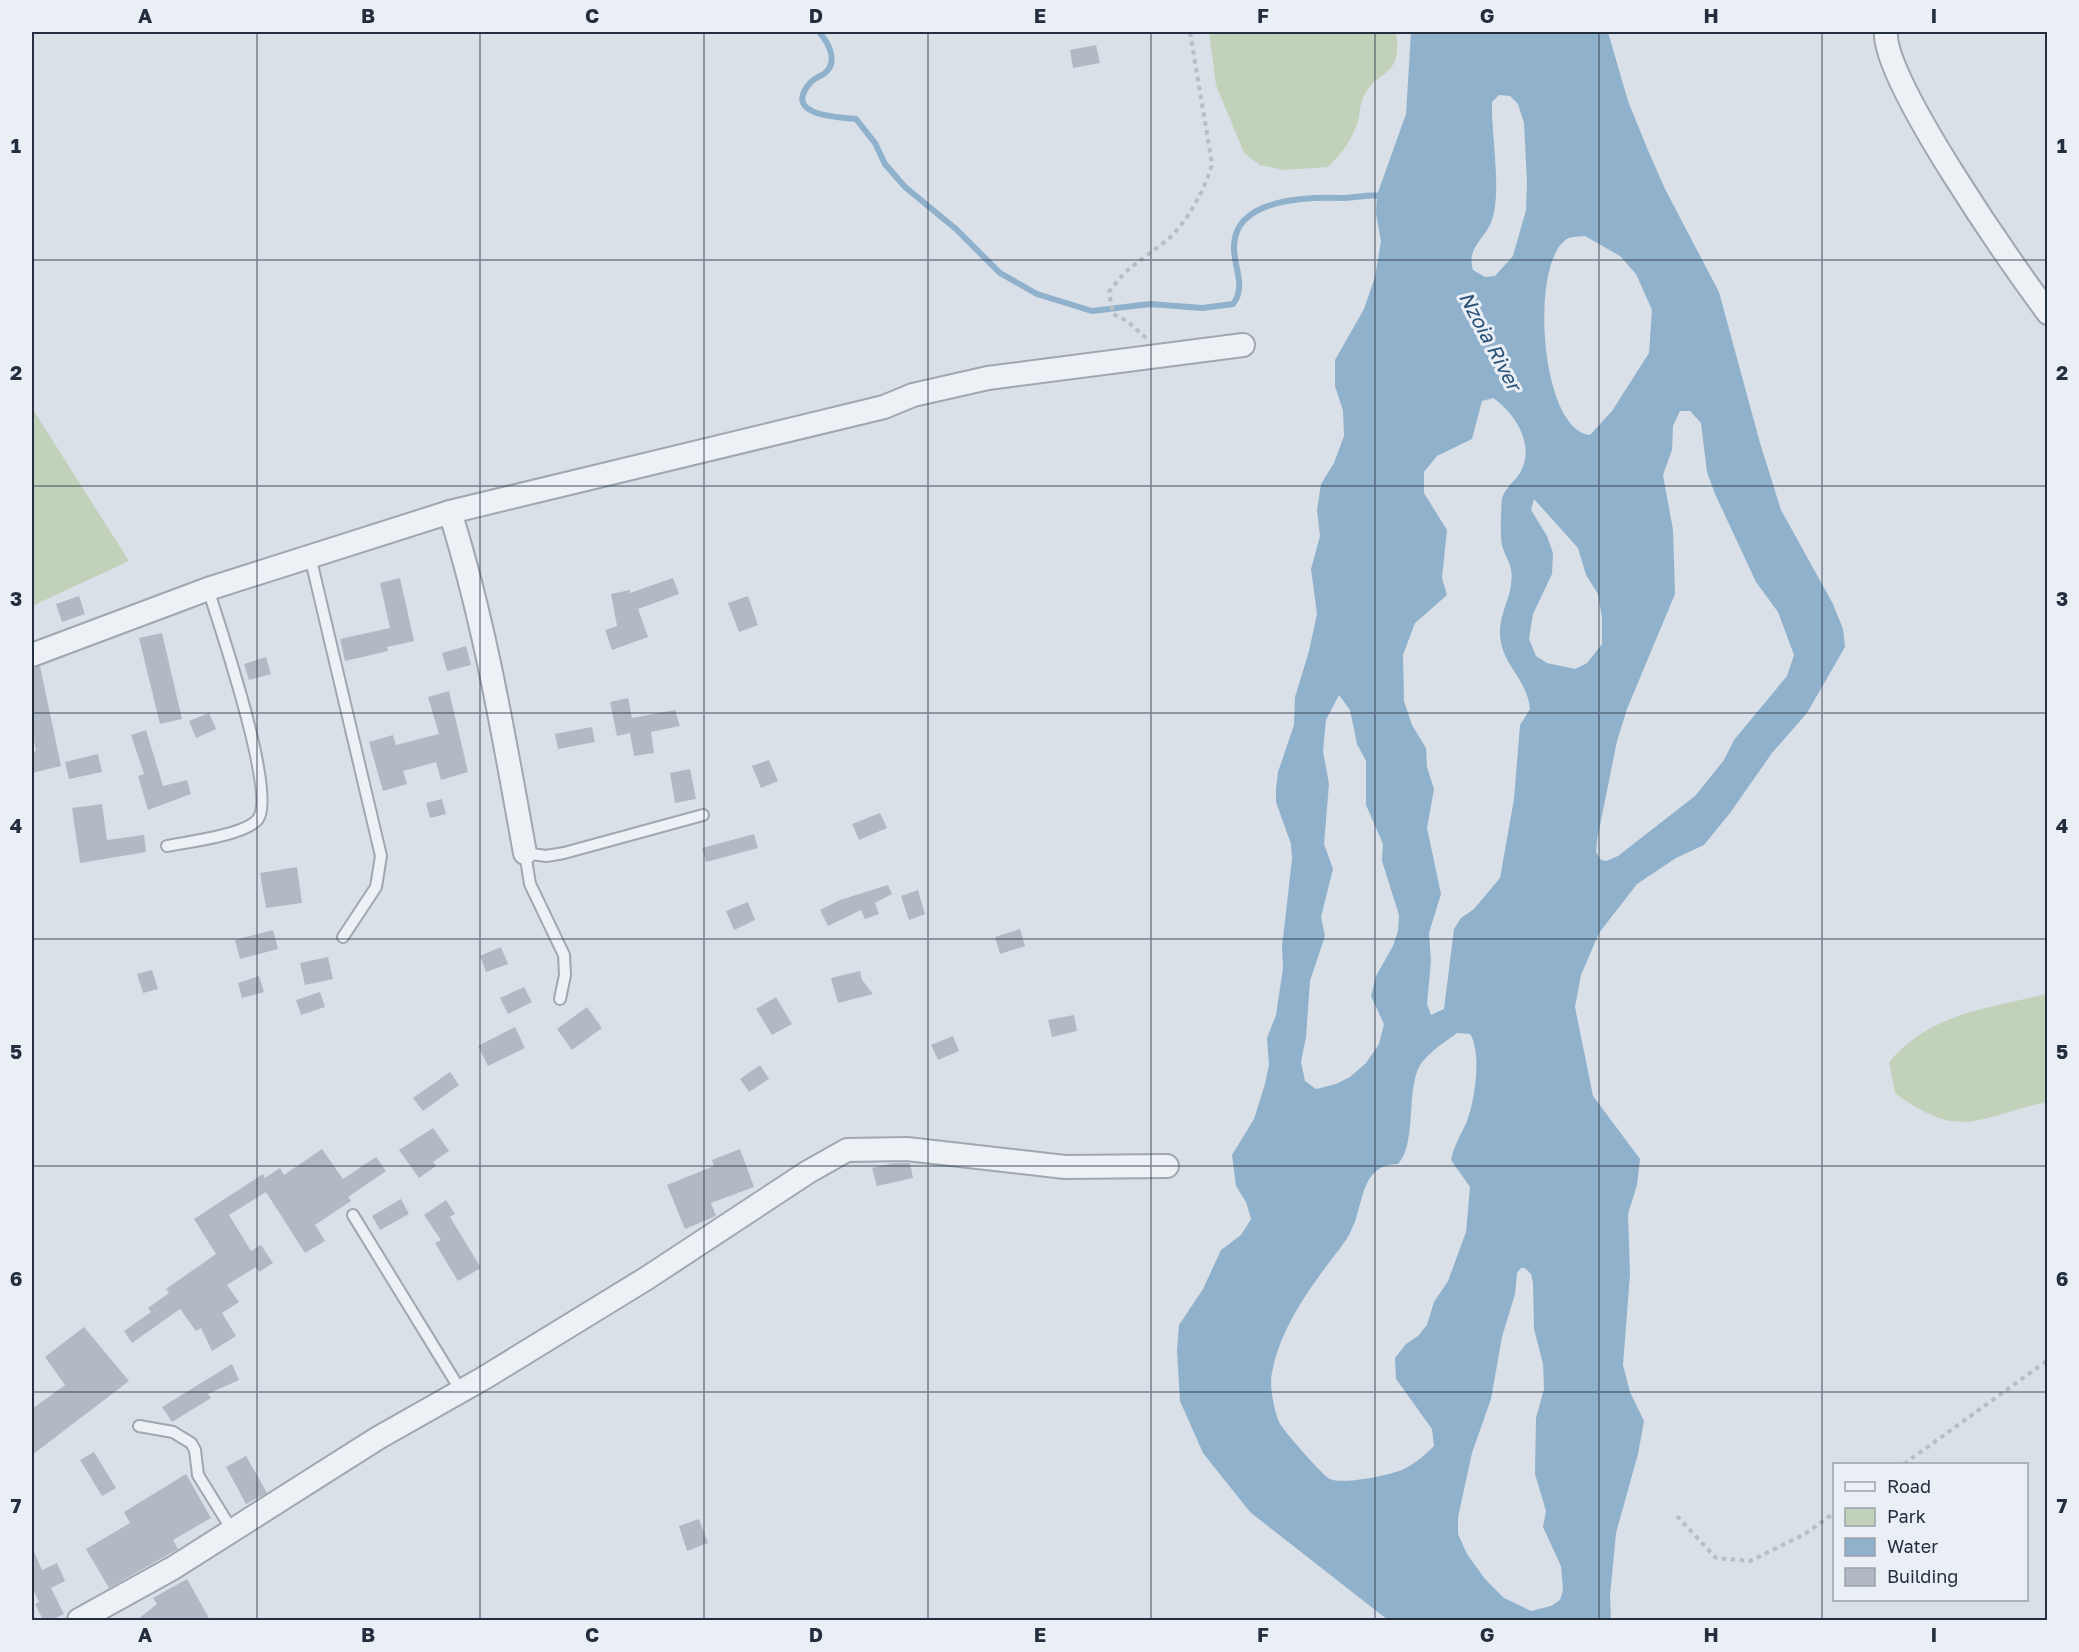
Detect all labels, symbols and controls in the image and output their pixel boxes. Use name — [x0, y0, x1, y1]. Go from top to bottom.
text: A — [138, 3, 152, 27]
text: B — [361, 3, 375, 27]
text: C — [585, 3, 599, 27]
text: D — [809, 3, 823, 27]
text: E — [1034, 3, 1046, 27]
text: F — [1257, 3, 1269, 27]
text: G — [1480, 3, 1494, 27]
text: H — [1703, 3, 1719, 27]
text: I — [1931, 3, 1937, 27]
text: 1 — [11, 133, 21, 157]
text: 1 — [2057, 133, 2067, 157]
water label: Nzoia River — [1455, 287, 1528, 397]
text: 2 — [10, 360, 22, 384]
text: 2 — [2056, 360, 2068, 384]
text: 3 — [10, 586, 22, 610]
text: 3 — [2056, 586, 2068, 610]
text: 4 — [10, 813, 22, 837]
text: 4 — [2056, 813, 2068, 837]
text: 5 — [10, 1039, 22, 1063]
text: 5 — [2056, 1039, 2068, 1063]
text: 6 — [10, 1266, 22, 1290]
text: 6 — [2056, 1266, 2068, 1290]
legend — [1833, 1463, 2028, 1601]
text: Road — [1887, 1475, 1931, 1497]
text: 7 — [11, 1493, 22, 1517]
text: 7 — [2057, 1493, 2068, 1517]
text: Park — [1887, 1505, 1926, 1527]
text: Water — [1887, 1535, 1938, 1557]
text: Building — [1887, 1565, 1958, 1587]
text: A — [138, 1622, 152, 1646]
text: B — [361, 1622, 375, 1646]
text: C — [585, 1622, 599, 1646]
text: D — [809, 1622, 823, 1646]
text: E — [1034, 1622, 1046, 1646]
text: F — [1257, 1622, 1269, 1646]
text: G — [1480, 1622, 1494, 1646]
text: H — [1703, 1622, 1719, 1646]
text: I — [1931, 1622, 1937, 1646]

